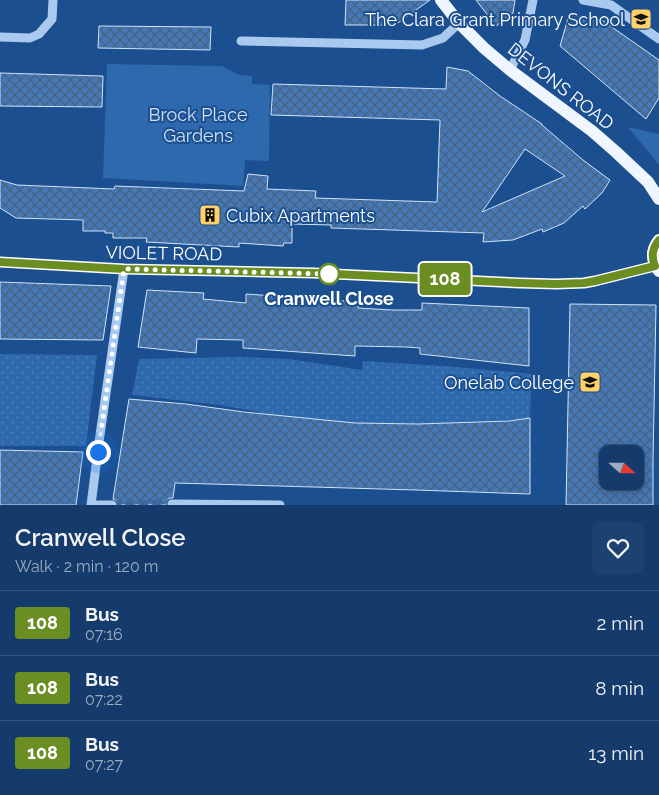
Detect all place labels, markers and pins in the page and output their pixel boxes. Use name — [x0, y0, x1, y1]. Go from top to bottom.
school or university icon: The Clara Grant Primary School — [629, 7, 653, 31]
place label: The Clara Grant Primary School — [365, 9, 625, 30]
building icon: Cubix Apartments — [198, 203, 222, 227]
place label: Cubix Apartments — [226, 205, 375, 226]
marker: Cranwell Close — [318, 263, 340, 285]
place label: Cranwell Close — [264, 288, 394, 309]
school or university icon: Onelab College — [578, 370, 602, 394]
place label: Onelab College — [444, 372, 574, 393]

